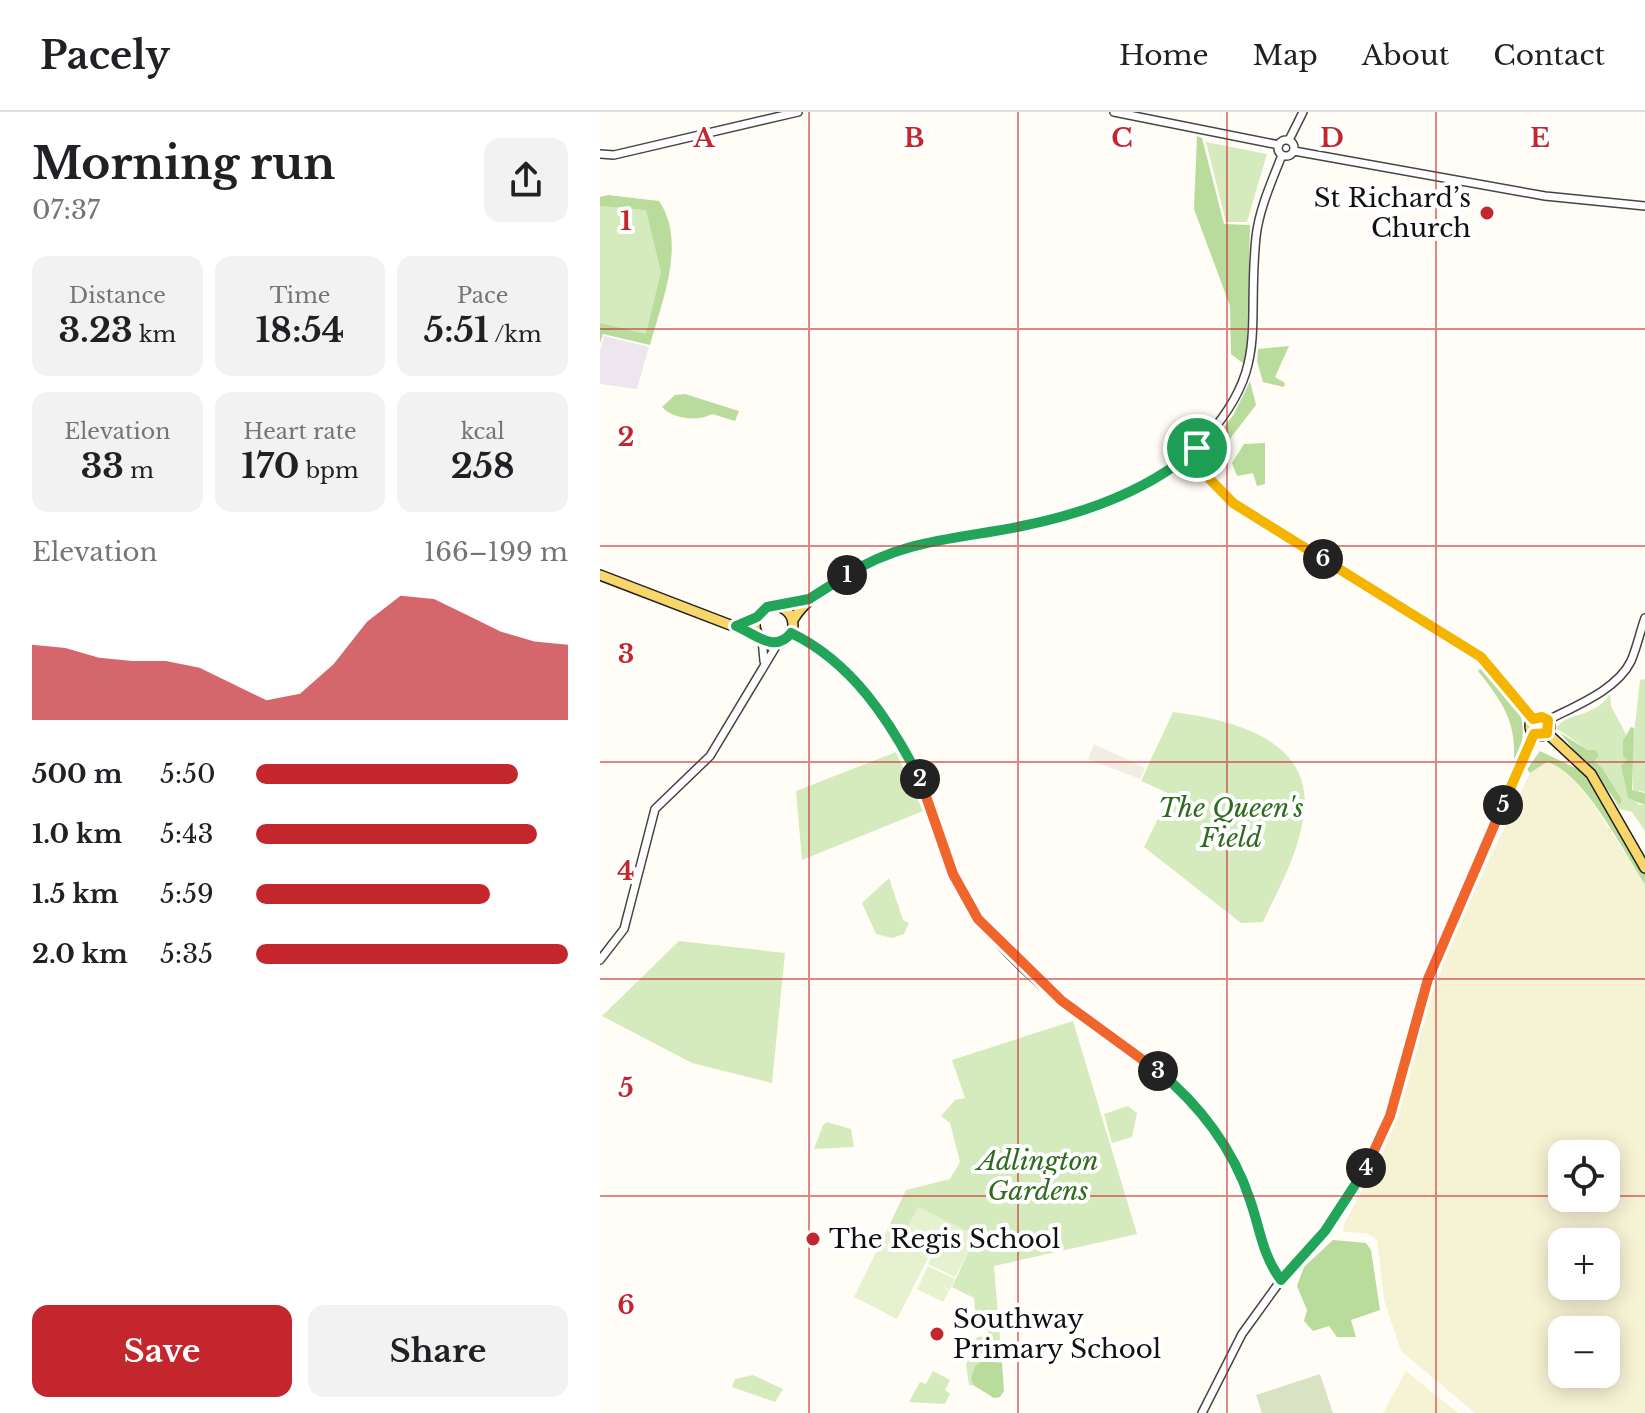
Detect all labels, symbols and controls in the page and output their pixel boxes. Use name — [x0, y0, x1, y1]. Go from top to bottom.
text: Pacely — [40, 32, 170, 79]
text: Home — [1119, 38, 1209, 73]
text: Map — [1253, 38, 1318, 73]
text: About — [1362, 38, 1449, 73]
text: Contact — [1493, 38, 1605, 73]
text: A — [692, 122, 715, 154]
text: B — [904, 122, 924, 154]
text: C — [1111, 122, 1133, 154]
text: D — [1320, 122, 1344, 154]
text: E — [1530, 122, 1550, 154]
text: Morning run — [32, 136, 335, 191]
button: share — [484, 138, 568, 222]
place label: St Richard’s Church — [1314, 182, 1471, 244]
text: 07:37 — [32, 194, 100, 226]
marker: St Richard’s Church — [1478, 204, 1496, 222]
text: 1 — [620, 205, 632, 237]
text: Distance — [69, 282, 166, 309]
text: Time — [270, 282, 330, 309]
text: Pace — [457, 282, 508, 309]
text: 3.23 — [58, 309, 133, 351]
text: 18:54 — [256, 309, 344, 351]
text: 5:51 — [424, 309, 489, 351]
text: km — [133, 321, 176, 348]
text: /km — [489, 321, 542, 348]
pin — [1163, 414, 1231, 482]
text: Elevation — [64, 418, 170, 445]
text: Heart rate — [243, 418, 357, 445]
text: kcal — [461, 418, 505, 445]
text: 2 — [618, 421, 634, 453]
icon: arrive — [1175, 426, 1219, 470]
text: 33 — [81, 445, 124, 487]
text: 170 — [241, 445, 299, 487]
text: 258 — [451, 445, 515, 487]
text: m — [124, 457, 154, 484]
text: bpm — [299, 457, 359, 484]
text: Elevation — [32, 536, 158, 568]
text: 166–199 m — [424, 536, 568, 568]
pin: 6 — [1303, 539, 1343, 579]
text: 6 — [1316, 545, 1330, 572]
pin: 1 — [827, 555, 867, 595]
text: 1 — [842, 561, 852, 588]
text: 3 — [618, 638, 634, 670]
text: 500 m — [32, 758, 122, 790]
text: 5:50 — [160, 758, 216, 790]
pin: 2 — [900, 759, 940, 799]
text: 2 — [913, 765, 927, 792]
pin: 5 — [1483, 785, 1523, 825]
text: 5 — [1496, 791, 1510, 818]
park label: The Queen's Field — [1158, 792, 1304, 854]
text: 1.0 km — [32, 818, 122, 850]
text: 5:43 — [160, 818, 213, 850]
text: 4 — [617, 855, 635, 887]
text: 1.5 km — [32, 878, 119, 910]
text: 5:59 — [160, 878, 214, 910]
text: 2.0 km — [32, 938, 128, 970]
text: 5:35 — [160, 938, 213, 970]
pin: 3 — [1138, 1051, 1178, 1091]
text: 3 — [1151, 1057, 1165, 1084]
text: 5 — [618, 1072, 634, 1104]
map controls — [1548, 1140, 1620, 1388]
button: locate — [1548, 1140, 1620, 1212]
park label: Adlington Gardens — [974, 1145, 1099, 1207]
pin: 4 — [1346, 1148, 1386, 1188]
text: 4 — [1359, 1154, 1373, 1181]
place label: The Regis School — [829, 1223, 1060, 1255]
button: + — [1548, 1228, 1620, 1300]
marker: The Regis School — [804, 1230, 822, 1248]
text: 6 — [617, 1289, 635, 1321]
place label: Southway Primary School — [953, 1303, 1161, 1365]
button: Save — [32, 1305, 292, 1397]
button: Share — [308, 1305, 568, 1397]
button: − — [1548, 1316, 1620, 1388]
marker: Southway Primary School — [928, 1325, 946, 1343]

